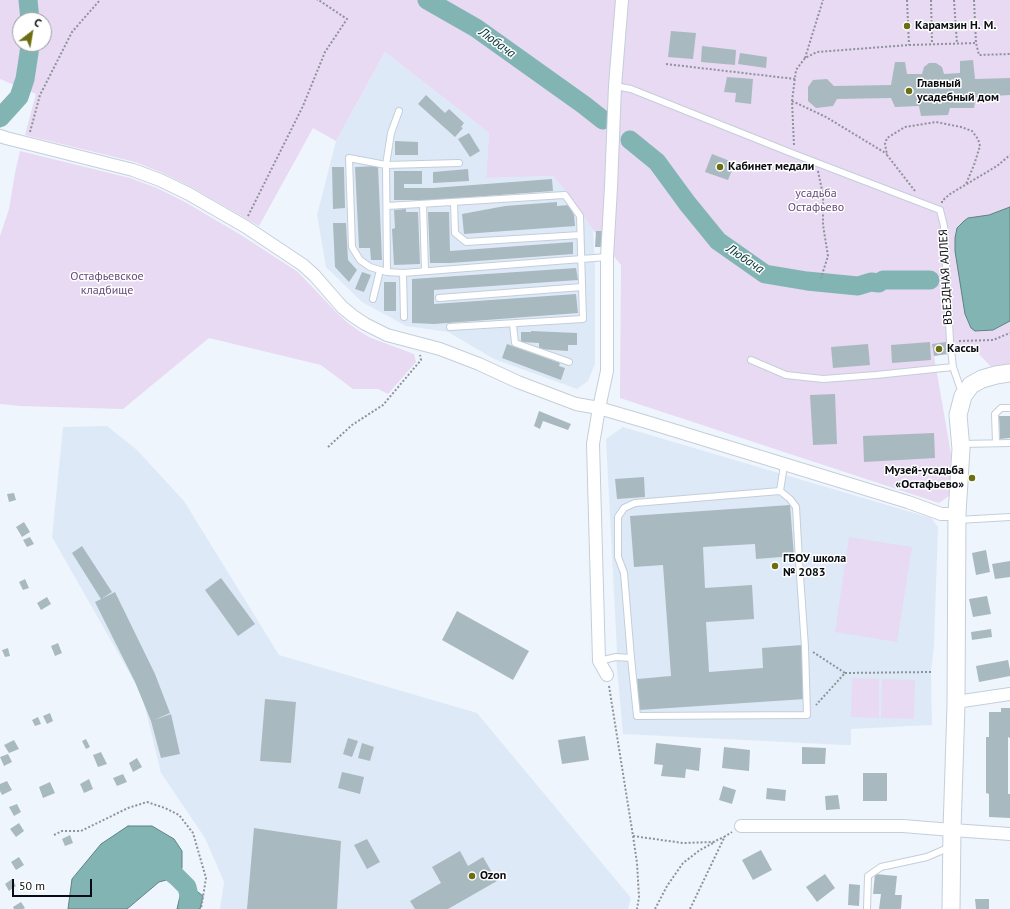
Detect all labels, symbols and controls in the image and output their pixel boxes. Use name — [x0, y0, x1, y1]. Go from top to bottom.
north arrow — [12, 12, 52, 52]
text: С — [31, 15, 44, 30]
place label: Карамзин Н. М. — [915, 19, 996, 33]
marker: Карамзин Н. М. — [902, 21, 912, 31]
water label: Любача — [475, 24, 519, 62]
place label: Главный усадебный дом — [917, 77, 999, 105]
marker: Главный усадебный дом — [904, 86, 914, 96]
place label: Кабинет медали — [728, 160, 814, 174]
marker: Кабинет медали — [715, 162, 725, 172]
park label: усадьба Остафьево — [788, 187, 844, 215]
street label: ВЪЕЗДНАЯ АЛЛЕЯ — [936, 229, 956, 325]
water label: Любача — [723, 241, 767, 277]
park label: Остафьевское кладбище — [70, 270, 144, 298]
place label: Кассы — [947, 342, 979, 356]
marker: Кассы — [934, 344, 944, 354]
place label: Музей-усадьба «Остафьево» — [885, 464, 964, 492]
marker: Музей-усадьба «Остафьево» — [967, 473, 977, 483]
place label: ГБОУ школа № 2083 — [783, 552, 846, 580]
marker: ГБОУ школа № 2083 — [770, 561, 780, 571]
place label: Ozon — [480, 869, 506, 883]
scale bar — [14, 871, 94, 897]
marker: Ozon — [467, 871, 477, 881]
text: 50 m — [19, 878, 45, 893]

